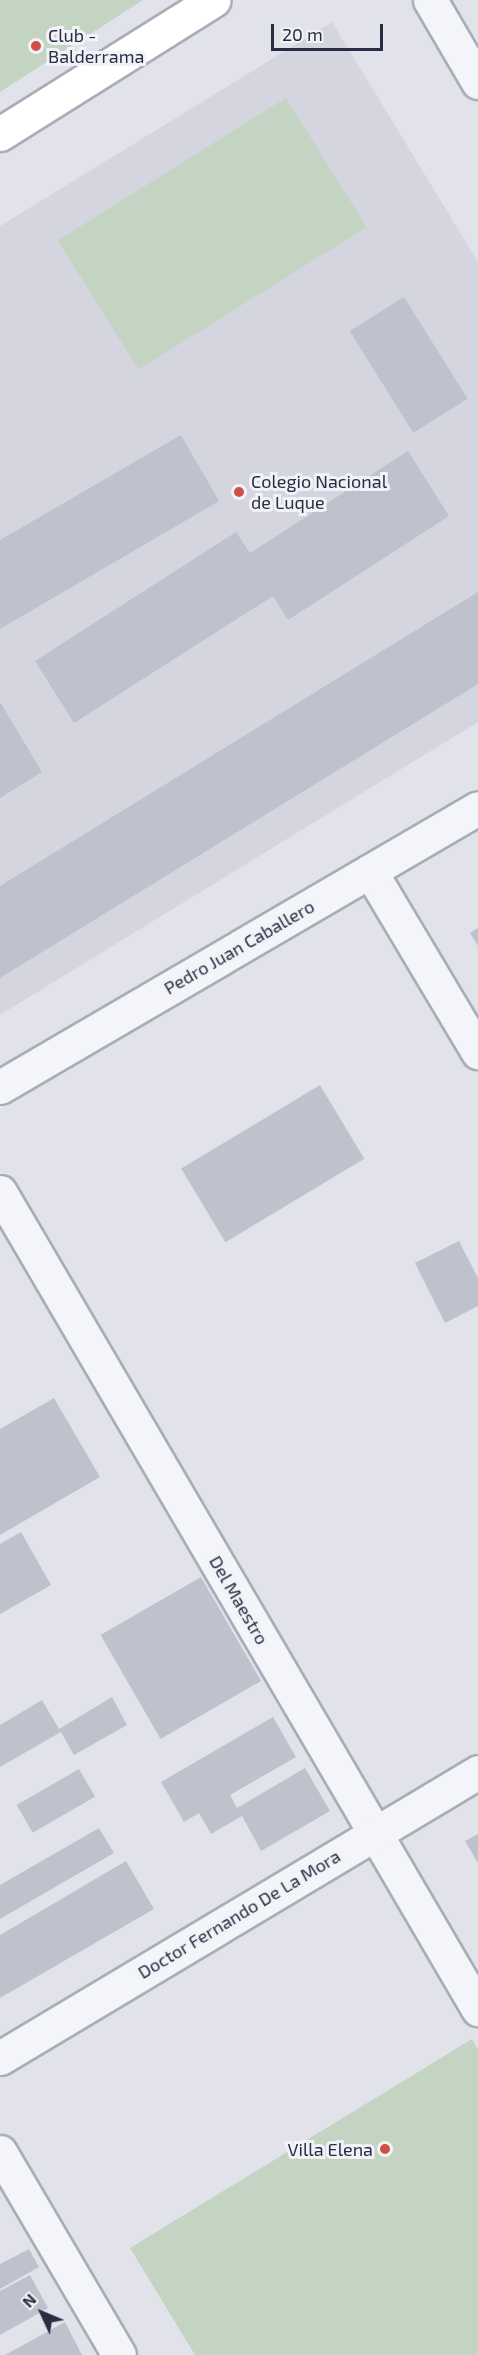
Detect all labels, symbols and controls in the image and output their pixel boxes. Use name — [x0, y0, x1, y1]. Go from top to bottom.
scale bar — [274, 12, 386, 50]
text: 20 m — [282, 23, 323, 45]
place label: Club - Balderrama — [48, 25, 144, 68]
marker: Club - Balderrama — [29, 39, 43, 53]
place label: Colegio Nacional de Luque — [251, 471, 387, 514]
marker: Colegio Nacional de Luque — [232, 485, 246, 499]
street label: Pedro Juan Caballero — [160, 895, 318, 999]
street label: Del Maestro — [205, 1552, 273, 1648]
street label: Doctor Fernando De La Mora — [134, 1845, 344, 1983]
place label: Villa Elena — [288, 2138, 373, 2160]
marker: Villa Elena — [378, 2142, 392, 2156]
north arrow — [12, 2283, 72, 2343]
text: N — [18, 2289, 40, 2311]

